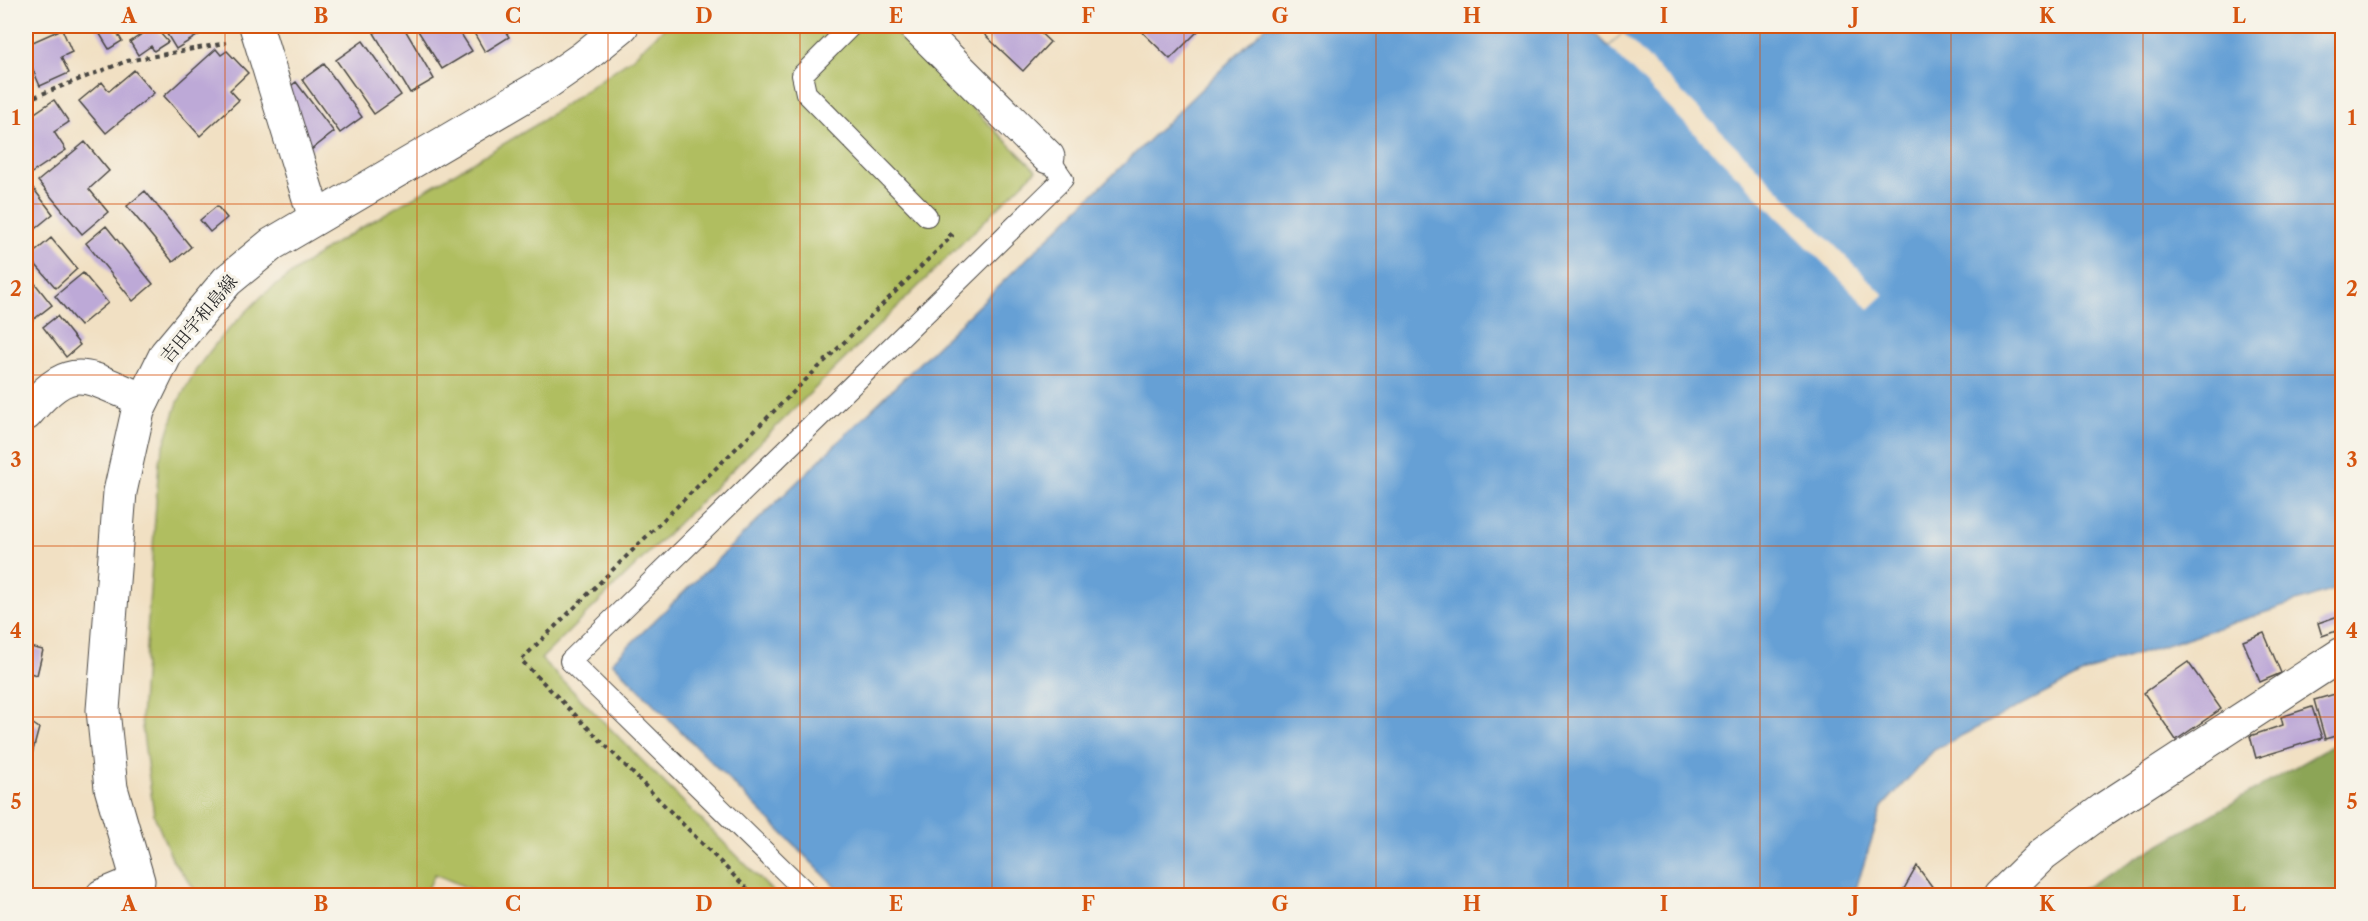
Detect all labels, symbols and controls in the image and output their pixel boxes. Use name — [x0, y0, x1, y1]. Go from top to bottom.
text: A — [120, 4, 137, 28]
text: B — [314, 4, 329, 28]
text: C — [505, 4, 521, 28]
text: D — [695, 4, 713, 28]
text: E — [889, 4, 903, 28]
text: F — [1081, 4, 1095, 28]
text: G — [1272, 4, 1289, 28]
text: H — [1463, 4, 1481, 28]
text: I — [1660, 4, 1668, 28]
text: J — [1847, 4, 1859, 28]
text: K — [2039, 4, 2056, 28]
text: L — [2232, 4, 2246, 28]
text: 1 — [12, 106, 21, 130]
text: 1 — [2348, 106, 2357, 130]
street label: 吉田宇和島線 — [156, 271, 242, 367]
text: 2 — [10, 277, 22, 301]
text: 2 — [2346, 277, 2358, 301]
text: 3 — [10, 448, 22, 472]
text: 3 — [2346, 448, 2358, 472]
text: 4 — [10, 619, 22, 643]
text: 4 — [2346, 619, 2358, 643]
text: 5 — [10, 790, 22, 814]
text: 5 — [2346, 790, 2358, 814]
text: A — [120, 892, 137, 916]
text: B — [314, 892, 329, 916]
text: C — [505, 892, 521, 916]
text: D — [695, 892, 713, 916]
text: E — [889, 892, 903, 916]
text: F — [1081, 892, 1095, 916]
text: G — [1272, 892, 1289, 916]
text: H — [1463, 892, 1481, 916]
text: I — [1660, 892, 1668, 916]
text: J — [1847, 892, 1859, 916]
text: K — [2039, 892, 2056, 916]
text: L — [2232, 892, 2246, 916]

